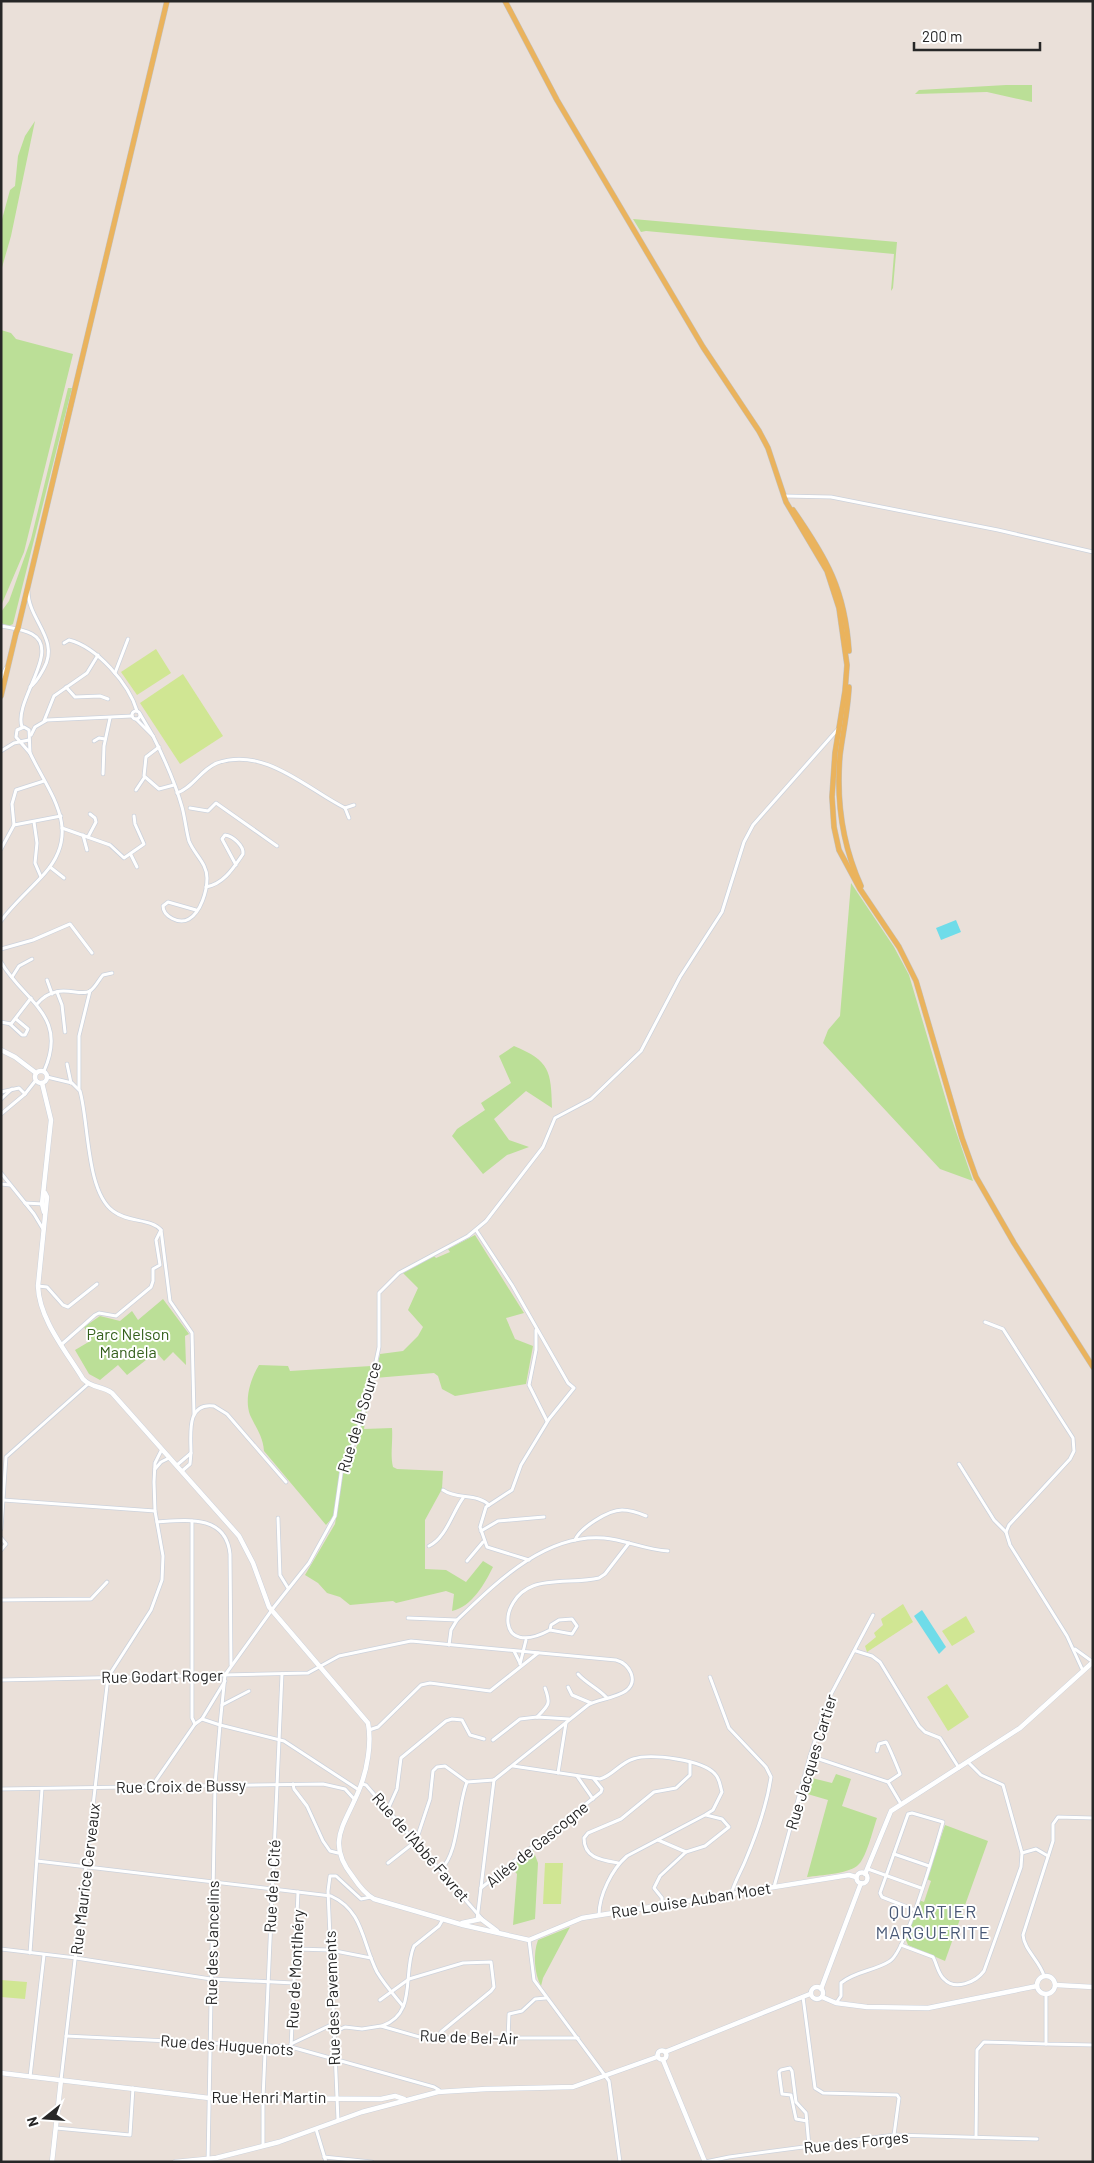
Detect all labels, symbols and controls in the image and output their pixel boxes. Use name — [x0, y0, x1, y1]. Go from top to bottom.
scale bar — [914, 20, 1040, 52]
text: 200 m — [922, 27, 962, 45]
park label: Parc Nelson Mandela — [87, 1324, 169, 1361]
street label: Rue de la Source — [333, 1359, 384, 1475]
street label: Rue Godart Roger — [101, 1665, 223, 1686]
street label: Rue Jacques Cartier — [781, 1692, 840, 1832]
street label: Rue Croix de Bussy — [116, 1775, 247, 1796]
street label: Rue de l'Abbé Favret — [369, 1788, 474, 1905]
street label: Allée de Gascogne — [482, 1797, 592, 1891]
street label: Rue Maurice Cerveaux — [66, 1802, 103, 1956]
street label: Rue de la Cité — [260, 1839, 283, 1933]
street label: Rue Louise Auban Moet — [610, 1877, 772, 1922]
street label: Rue des Jancelins — [201, 1880, 222, 2006]
district label: QUARTIER MARGUERITE — [875, 1900, 991, 1943]
street label: Rue de Montlhéry — [282, 1908, 307, 2029]
street label: Rue des Pavements — [320, 1930, 343, 2066]
street label: Rue de Bel-Air — [419, 2025, 519, 2048]
street label: Rue des Huguenots — [160, 2030, 294, 2059]
street label: Rue Henri Martin — [211, 2087, 327, 2106]
north arrow — [20, 2093, 70, 2143]
text: N — [23, 2115, 42, 2129]
street label: Rue des Forges — [802, 2127, 909, 2156]

